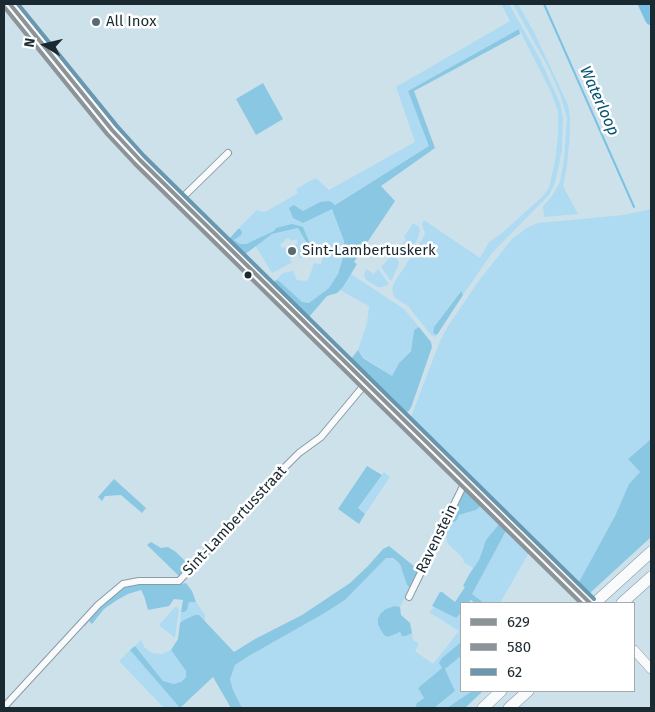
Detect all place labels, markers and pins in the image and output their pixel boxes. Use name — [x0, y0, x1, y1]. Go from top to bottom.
place label: All Inox — [106, 13, 156, 31]
marker: All Inox — [90, 16, 102, 28]
place label: Sint-Lambertuskerk — [302, 242, 436, 260]
marker: Sint-Lambertuskerk — [286, 245, 298, 257]
unlabelled marker — [243, 270, 253, 280]

